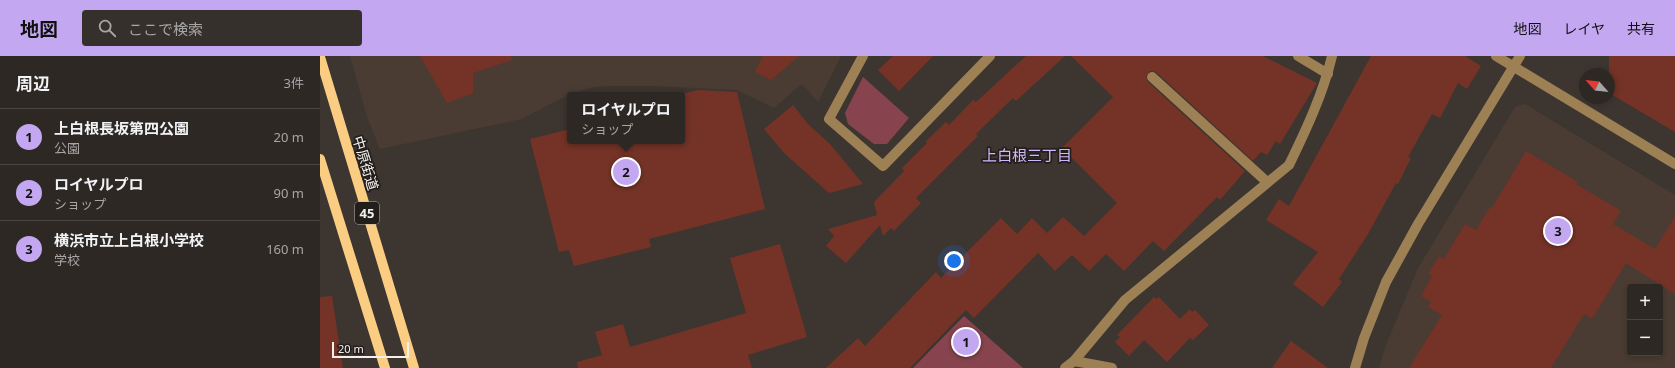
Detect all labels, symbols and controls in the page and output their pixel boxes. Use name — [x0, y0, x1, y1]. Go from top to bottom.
search box — [82, 10, 362, 46]
text: 地図 — [20, 16, 58, 42]
icon: search — [96, 17, 118, 39]
text: ここで検索 — [128, 19, 203, 39]
text: 地図 — [1513, 19, 1541, 38]
text: レイヤ — [1563, 19, 1605, 38]
text: 共有 — [1627, 19, 1655, 38]
north arrow — [1579, 68, 1615, 104]
text: 周辺 — [16, 72, 50, 95]
text: 3件 — [284, 74, 304, 92]
popup — [567, 92, 685, 144]
text: ロイヤルプロ — [581, 99, 671, 119]
text: 上白根長坂第四公園 — [54, 118, 189, 138]
text: ショップ — [581, 120, 633, 138]
text: 1 — [25, 128, 33, 146]
text: 20 m — [274, 128, 304, 146]
street label: 中原街道 — [349, 133, 383, 193]
text: 公園 — [54, 139, 80, 157]
district label: 上白根三丁目 — [982, 145, 1072, 165]
pin: 2 — [613, 157, 639, 187]
text: ロイヤルプロ — [54, 174, 144, 194]
text: 2 — [25, 184, 33, 202]
text: 90 m — [274, 184, 304, 202]
text: ショップ — [54, 195, 106, 213]
road number: 45 — [355, 202, 379, 224]
pin: 3 — [1545, 216, 1571, 246]
text: 横浜市立上白根小学校 — [54, 230, 204, 250]
text: 3 — [25, 240, 33, 258]
text: 160 m — [266, 240, 304, 258]
text: 学校 — [54, 251, 80, 269]
your location — [944, 251, 964, 271]
map controls — [1627, 284, 1663, 356]
button: + — [1627, 284, 1663, 320]
button: − — [1627, 320, 1663, 356]
pin: 1 — [953, 327, 979, 357]
scale bar — [332, 340, 409, 359]
text: 20 m — [338, 341, 364, 356]

